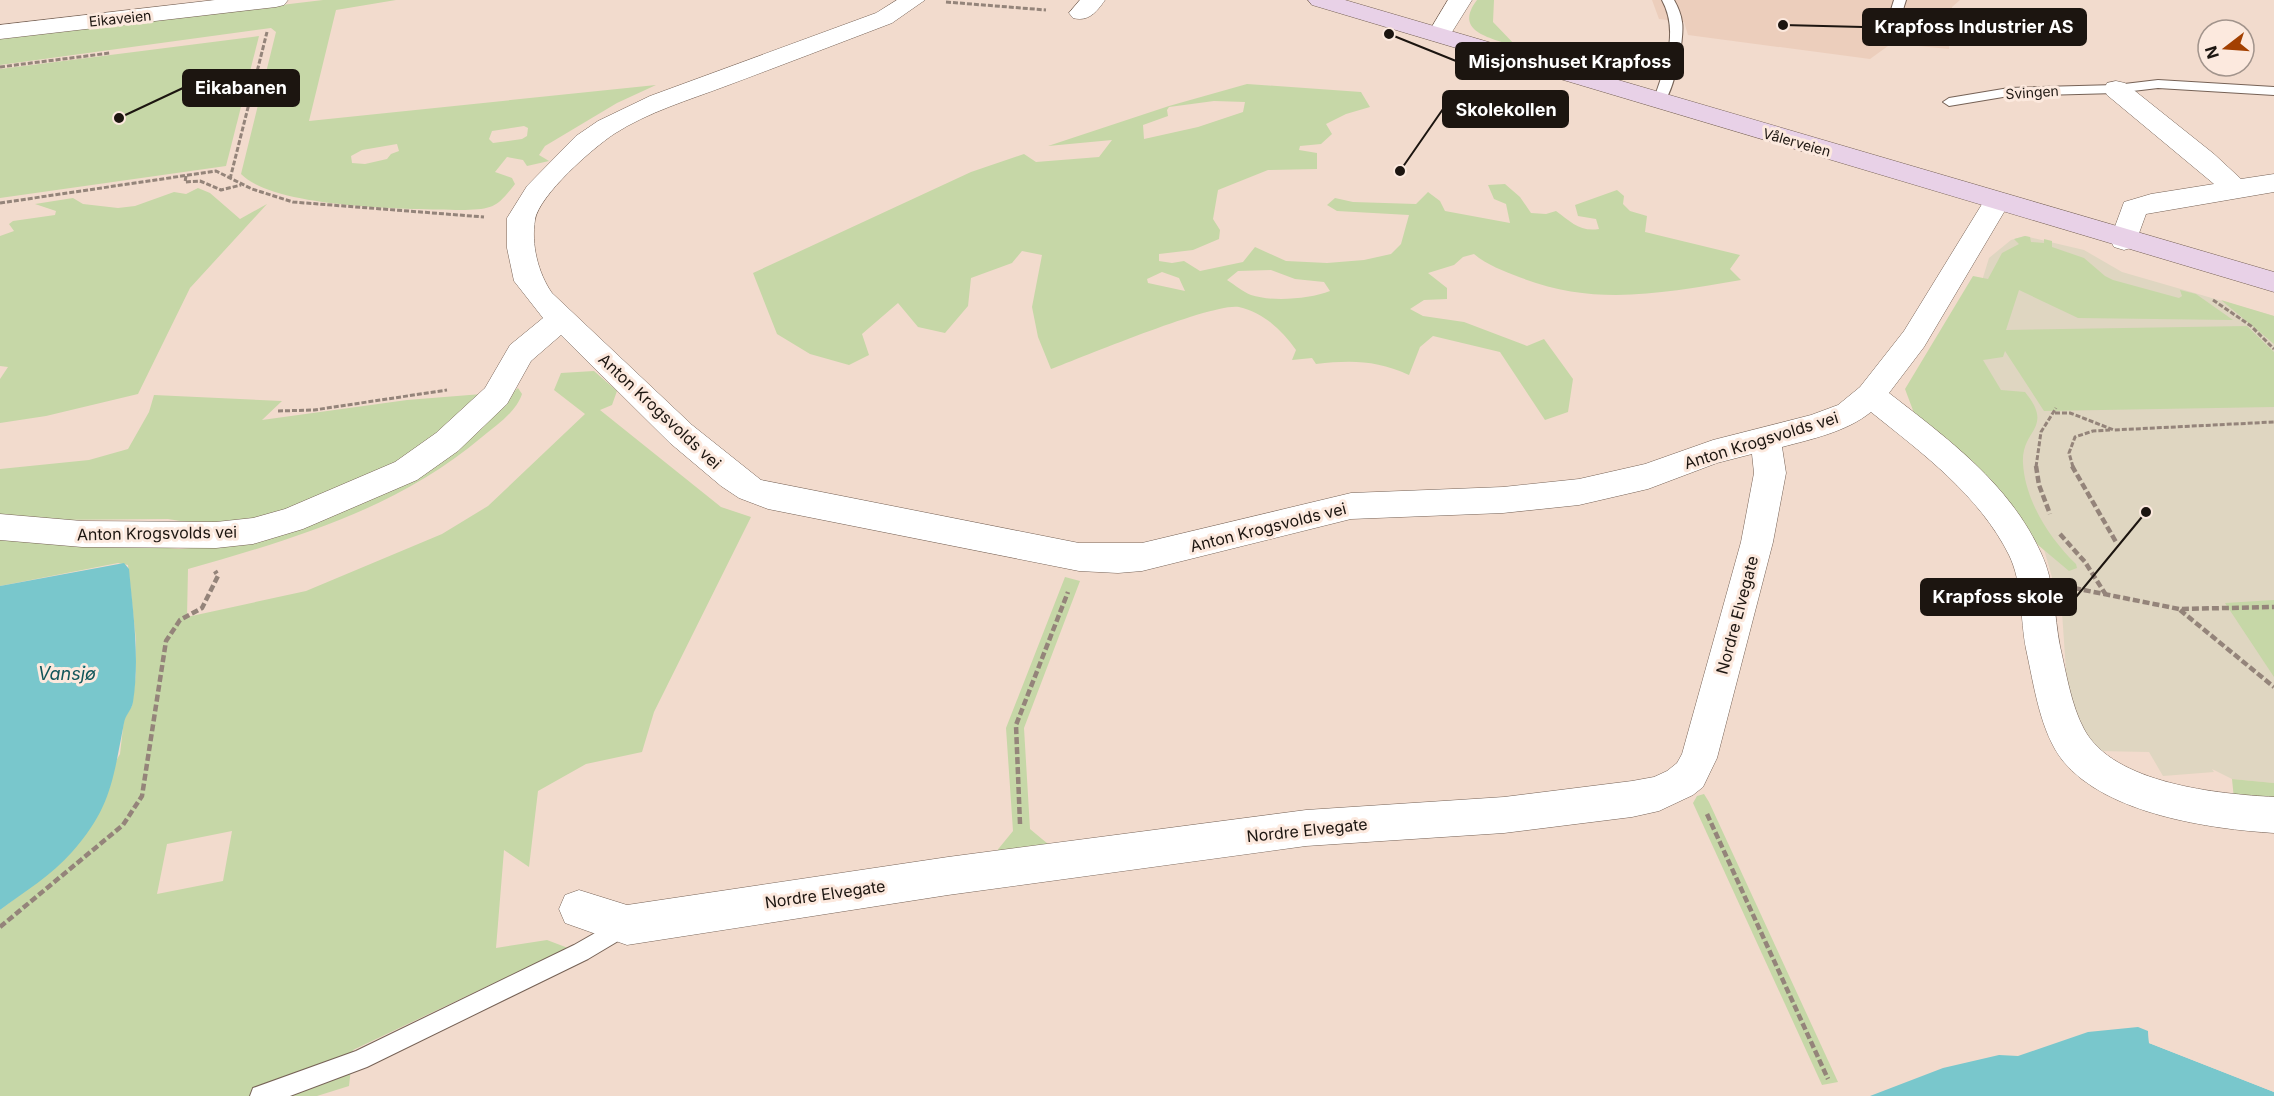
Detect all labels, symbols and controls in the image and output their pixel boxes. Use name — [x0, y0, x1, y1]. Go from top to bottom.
street label: Eikaveien — [88, 6, 152, 30]
callout: Krapfoss Industrier AS — [1863, 9, 2086, 45]
text: Krapfoss Industrier AS — [1874, 16, 2074, 37]
north arrow — [2196, 18, 2256, 78]
callout: Misjonshuset Krapfoss — [1456, 43, 1683, 79]
text: N — [2200, 44, 2223, 61]
text: Misjonshuset Krapfoss — [1469, 51, 1671, 72]
callout: Eikabanen — [183, 70, 299, 106]
text: Eikabanen — [195, 77, 287, 98]
street label: Svingen — [2005, 82, 2059, 102]
callout: Skolekollen — [1443, 91, 1568, 127]
text: Skolekollen — [1455, 99, 1557, 120]
street label: Vålerveien — [1761, 124, 1833, 160]
street label: Anton Krogsvolds vei — [595, 349, 725, 473]
street label: Anton Krogsvolds vei — [1681, 407, 1841, 473]
street label: Anton Krogsvolds vei — [1188, 498, 1348, 556]
street label: Anton Krogsvolds vei — [77, 522, 237, 544]
street label: Nordre Elvegate — [1712, 554, 1762, 676]
callout: Krapfoss skole — [1921, 579, 2076, 615]
text: Krapfoss skole — [1933, 586, 2064, 607]
water label: Vansjø — [38, 663, 96, 684]
street label: Nordre Elvegate — [1245, 814, 1369, 846]
street label: Nordre Elvegate — [763, 876, 887, 912]

